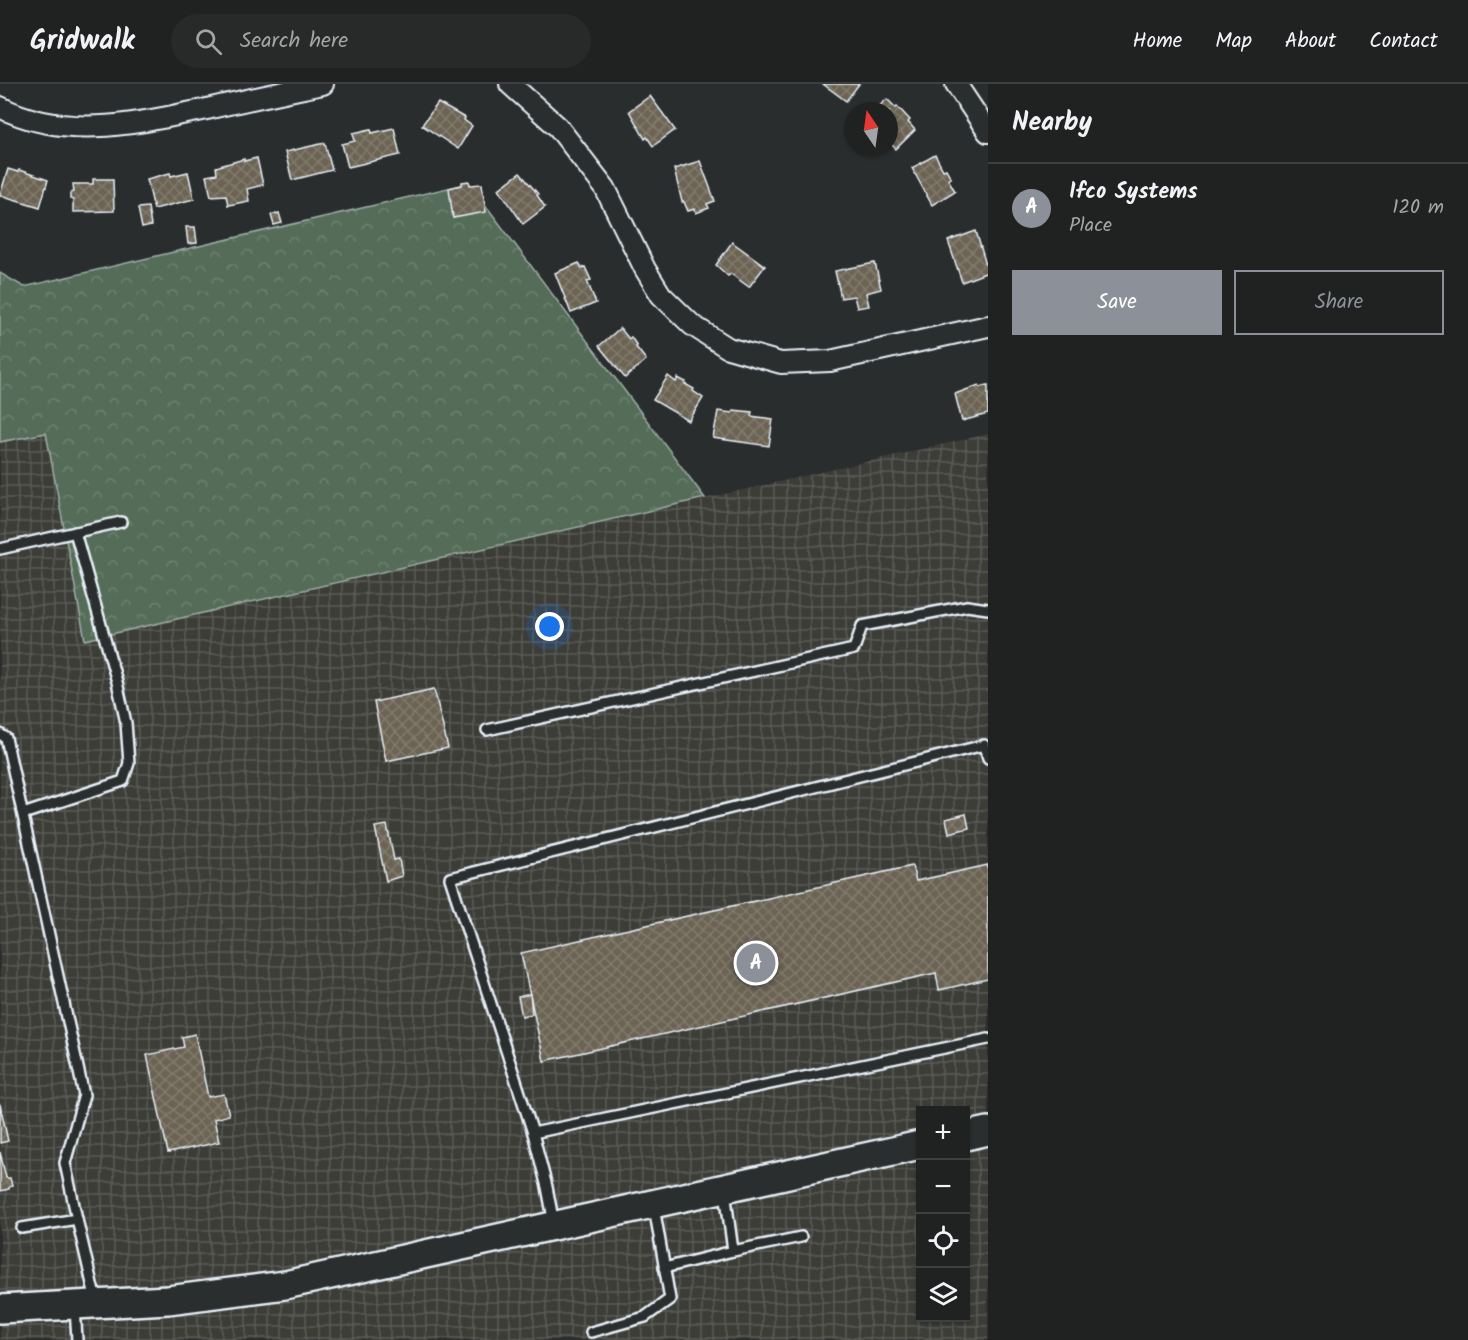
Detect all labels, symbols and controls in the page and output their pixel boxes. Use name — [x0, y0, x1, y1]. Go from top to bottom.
search box — [171, 14, 591, 68]
text: Gridwalk — [30, 19, 135, 64]
text: Search here — [240, 24, 348, 59]
icon: search — [192, 25, 225, 58]
text: Home — [1133, 25, 1182, 58]
text: Map — [1215, 25, 1252, 58]
text: About — [1285, 25, 1336, 58]
text: Contact — [1369, 25, 1438, 58]
north arrow — [844, 102, 898, 156]
text: Nearby — [1012, 102, 1092, 144]
text: Ifco Systems — [1069, 175, 1197, 210]
text: A — [1025, 192, 1038, 224]
text: 120 m — [1392, 192, 1444, 224]
text: Place — [1069, 210, 1112, 242]
button: Save — [1012, 270, 1222, 335]
button: Share — [1234, 270, 1444, 335]
your location — [535, 612, 564, 641]
pin: A — [736, 940, 776, 986]
map controls — [916, 1106, 970, 1322]
button: + — [916, 1106, 970, 1160]
button: − — [916, 1160, 970, 1214]
button: locate — [916, 1214, 970, 1268]
button: layers — [916, 1268, 970, 1322]

